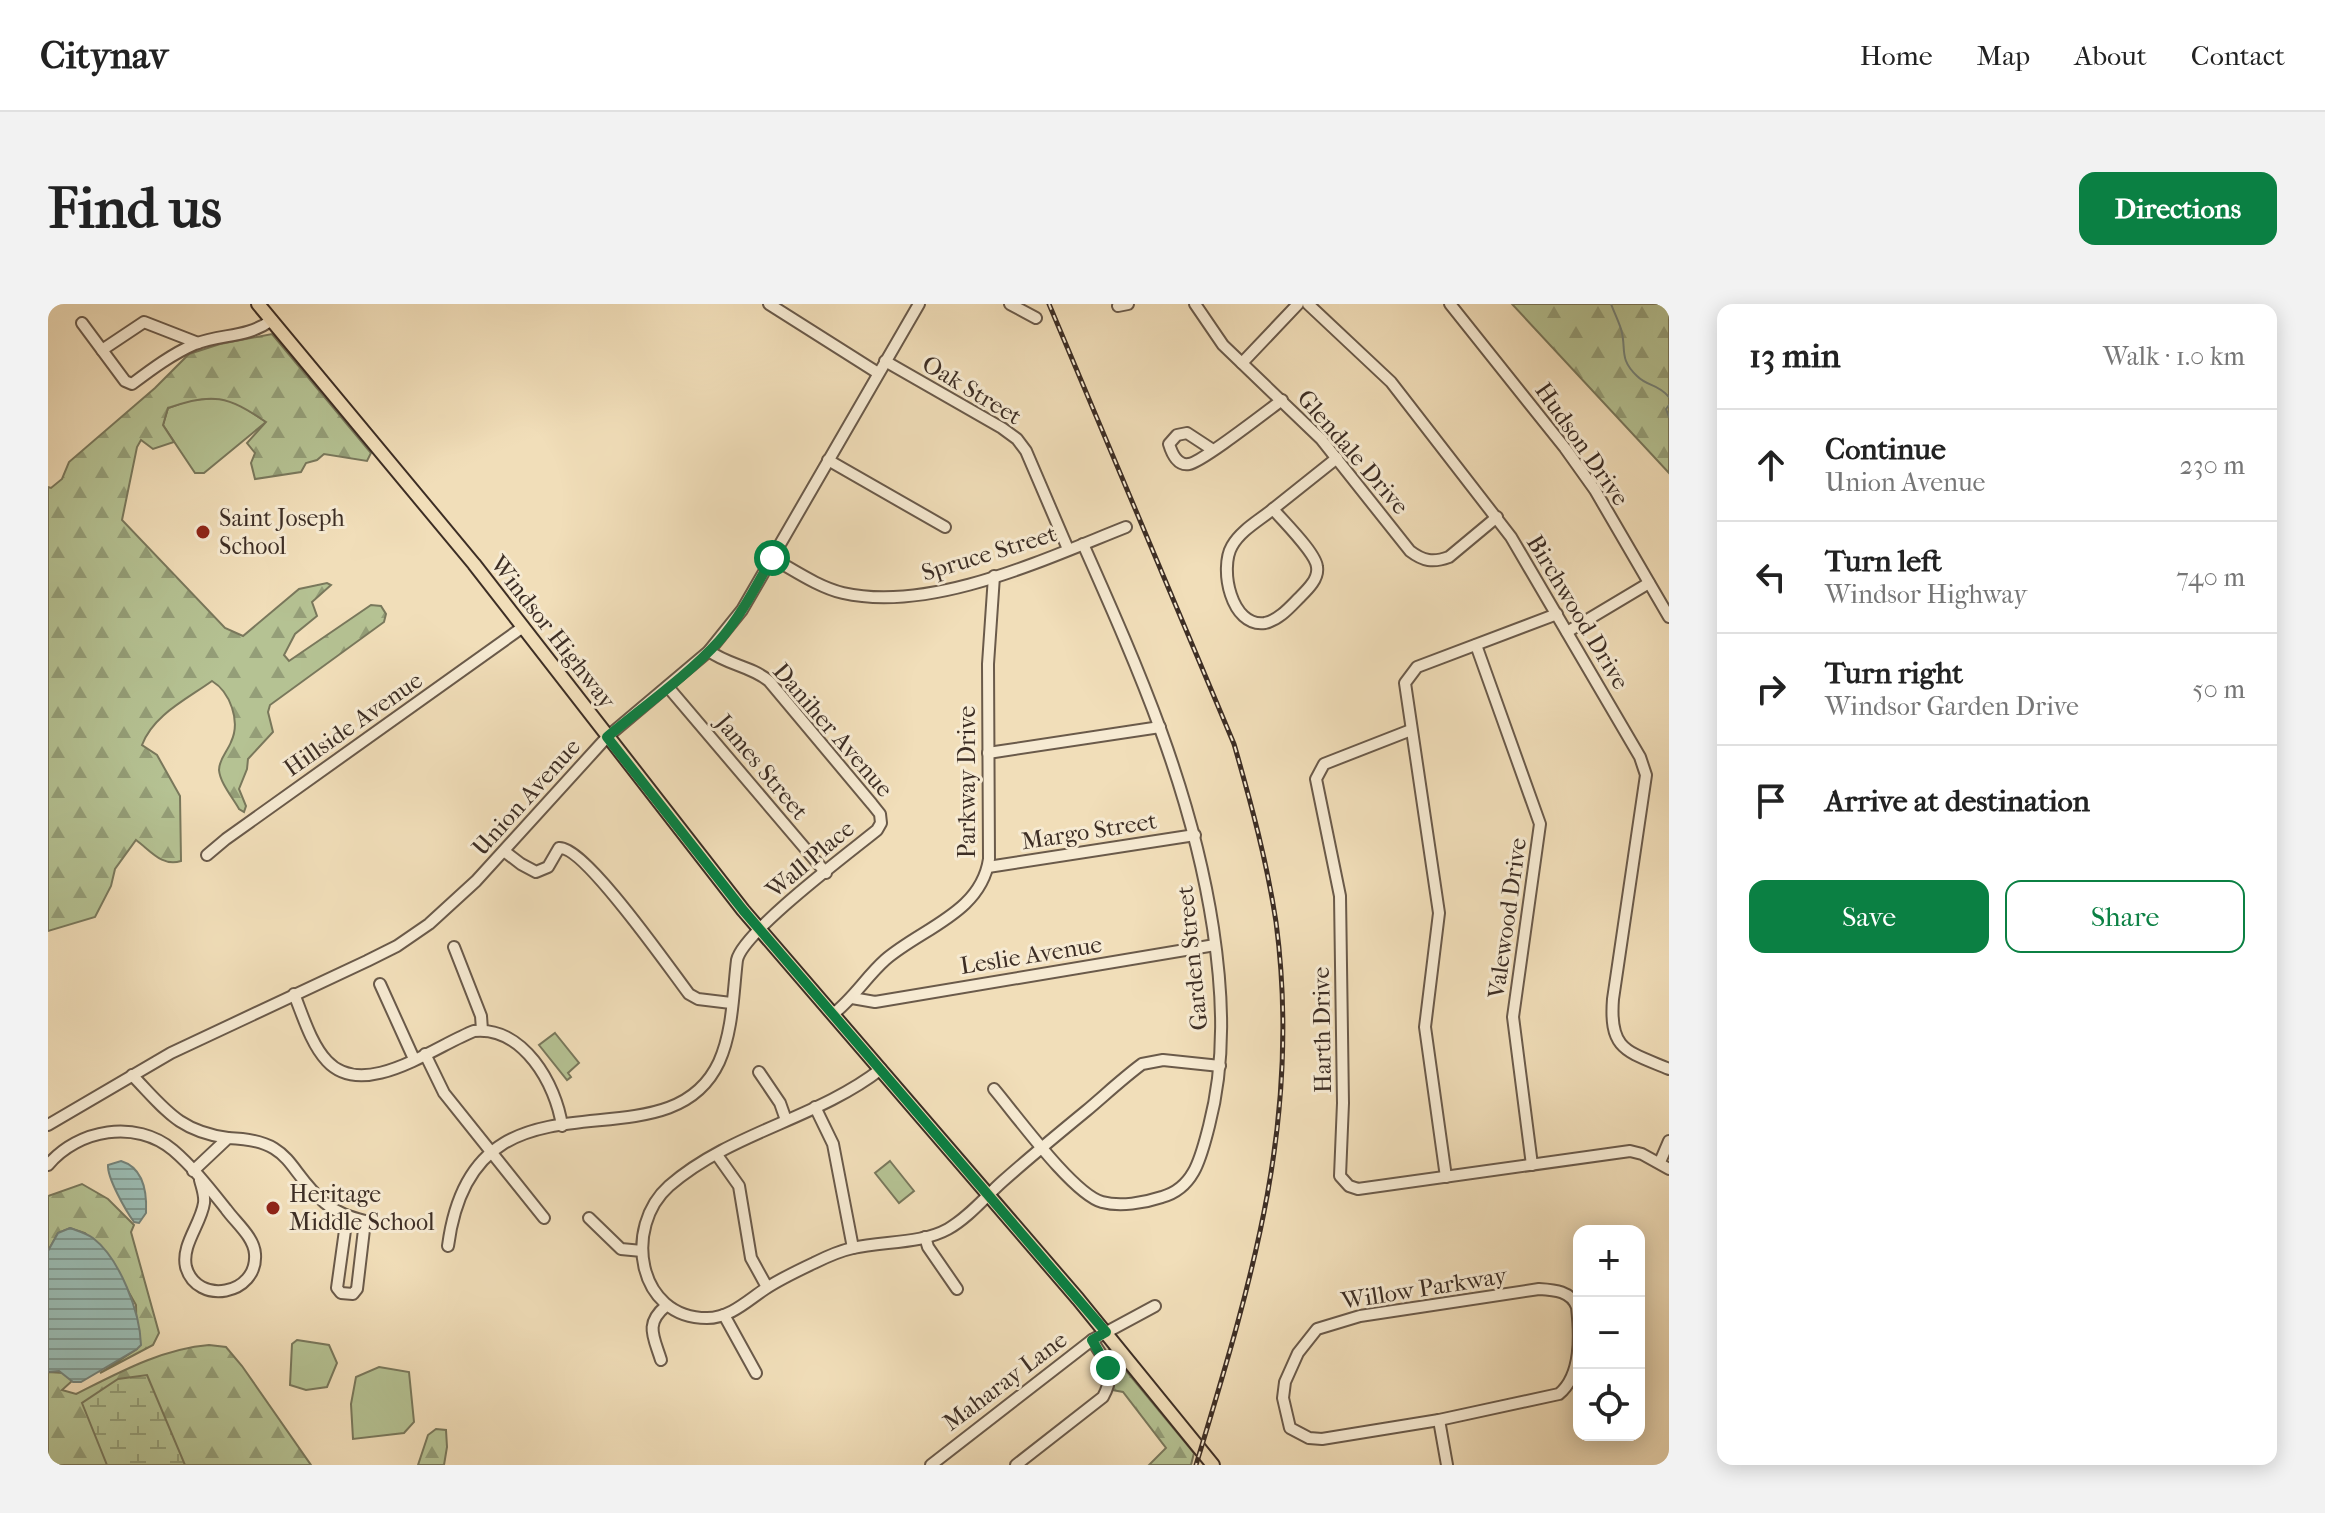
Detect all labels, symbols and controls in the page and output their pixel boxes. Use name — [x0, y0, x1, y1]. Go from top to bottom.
text: Citynav — [40, 33, 168, 78]
text: Home — [1860, 39, 1933, 72]
text: Map — [1977, 39, 2030, 72]
text: About — [2074, 39, 2147, 72]
text: Contact — [2191, 39, 2285, 72]
button: Directions — [2079, 172, 2277, 245]
text: Find us — [48, 176, 222, 241]
text: 13 min — [1749, 336, 1840, 376]
text: Walk · 1.0 km — [2103, 341, 2245, 372]
street label: Oak Street — [917, 349, 1027, 431]
street label: Hudson Drive — [1529, 377, 1635, 511]
street label: Glendale Drive — [1291, 384, 1415, 520]
text: Continue — [1825, 432, 1946, 467]
icon: ahead — [1749, 443, 1793, 487]
text: 230 m — [2179, 450, 2245, 481]
text: Union Avenue — [1825, 467, 1985, 498]
place label: Saint Joseph School — [219, 504, 345, 560]
street label: Spruce Street — [918, 519, 1060, 587]
marker: Saint Joseph School — [194, 523, 212, 541]
street label: Birchwood Drive — [1521, 530, 1635, 694]
route start — [754, 540, 790, 576]
text: Turn left — [1825, 544, 1942, 579]
street label: Windsor Highway — [484, 549, 622, 715]
icon: left — [1749, 555, 1793, 599]
text: 740 m — [2176, 562, 2245, 593]
text: Windsor Highway — [1825, 579, 2027, 610]
text: Turn right — [1825, 656, 1963, 691]
street label: Daniher Avenue — [767, 657, 899, 803]
street label: Hillside Avenue — [278, 666, 428, 782]
icon: right — [1749, 667, 1793, 711]
text: 50 m — [2192, 674, 2245, 705]
text: Windsor Garden Drive — [1825, 691, 2079, 722]
street label: Parkway Drive — [953, 706, 981, 858]
street label: James Street — [709, 707, 814, 826]
street label: Union Avenue — [466, 733, 586, 861]
icon: arrive — [1749, 779, 1793, 823]
text: Arrive at destination — [1825, 784, 2090, 819]
street label: Margo Street — [1019, 806, 1159, 856]
street label: Wall Place — [760, 814, 860, 904]
street label: Valewood Drive — [1482, 836, 1532, 1001]
button: Save — [1749, 880, 1989, 953]
button: Share — [2005, 880, 2245, 953]
street label: Garden Street — [1170, 884, 1214, 1032]
street label: Leslie Avenue — [958, 930, 1104, 980]
street label: Harth Drive — [1307, 967, 1337, 1093]
place label: Heritage Middle School — [289, 1180, 435, 1236]
marker: Heritage Middle School — [264, 1199, 282, 1217]
map controls — [1573, 1225, 1645, 1441]
button: + — [1573, 1225, 1645, 1297]
street label: Willow Parkway — [1338, 1261, 1510, 1315]
button: − — [1573, 1297, 1645, 1369]
street label: Maharay Lane — [938, 1325, 1073, 1437]
route end — [1090, 1350, 1126, 1386]
button: locate — [1573, 1369, 1645, 1441]

